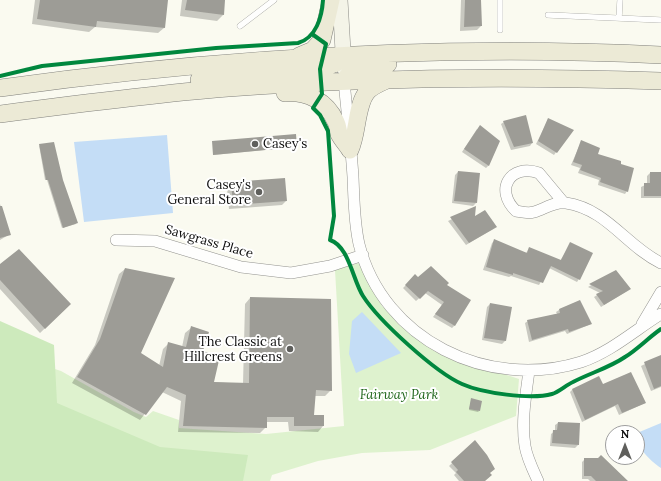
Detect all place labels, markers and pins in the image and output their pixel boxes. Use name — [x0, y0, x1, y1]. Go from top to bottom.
place label: Casey's — [263, 136, 307, 152]
marker: Casey's — [250, 139, 260, 149]
place label: Casey's General Store — [167, 177, 251, 208]
marker: Casey's General Store — [254, 187, 264, 197]
place label: The Classic at Hillcrest Greens — [184, 334, 282, 365]
marker: The Classic at Hillcrest Greens — [285, 344, 295, 354]

